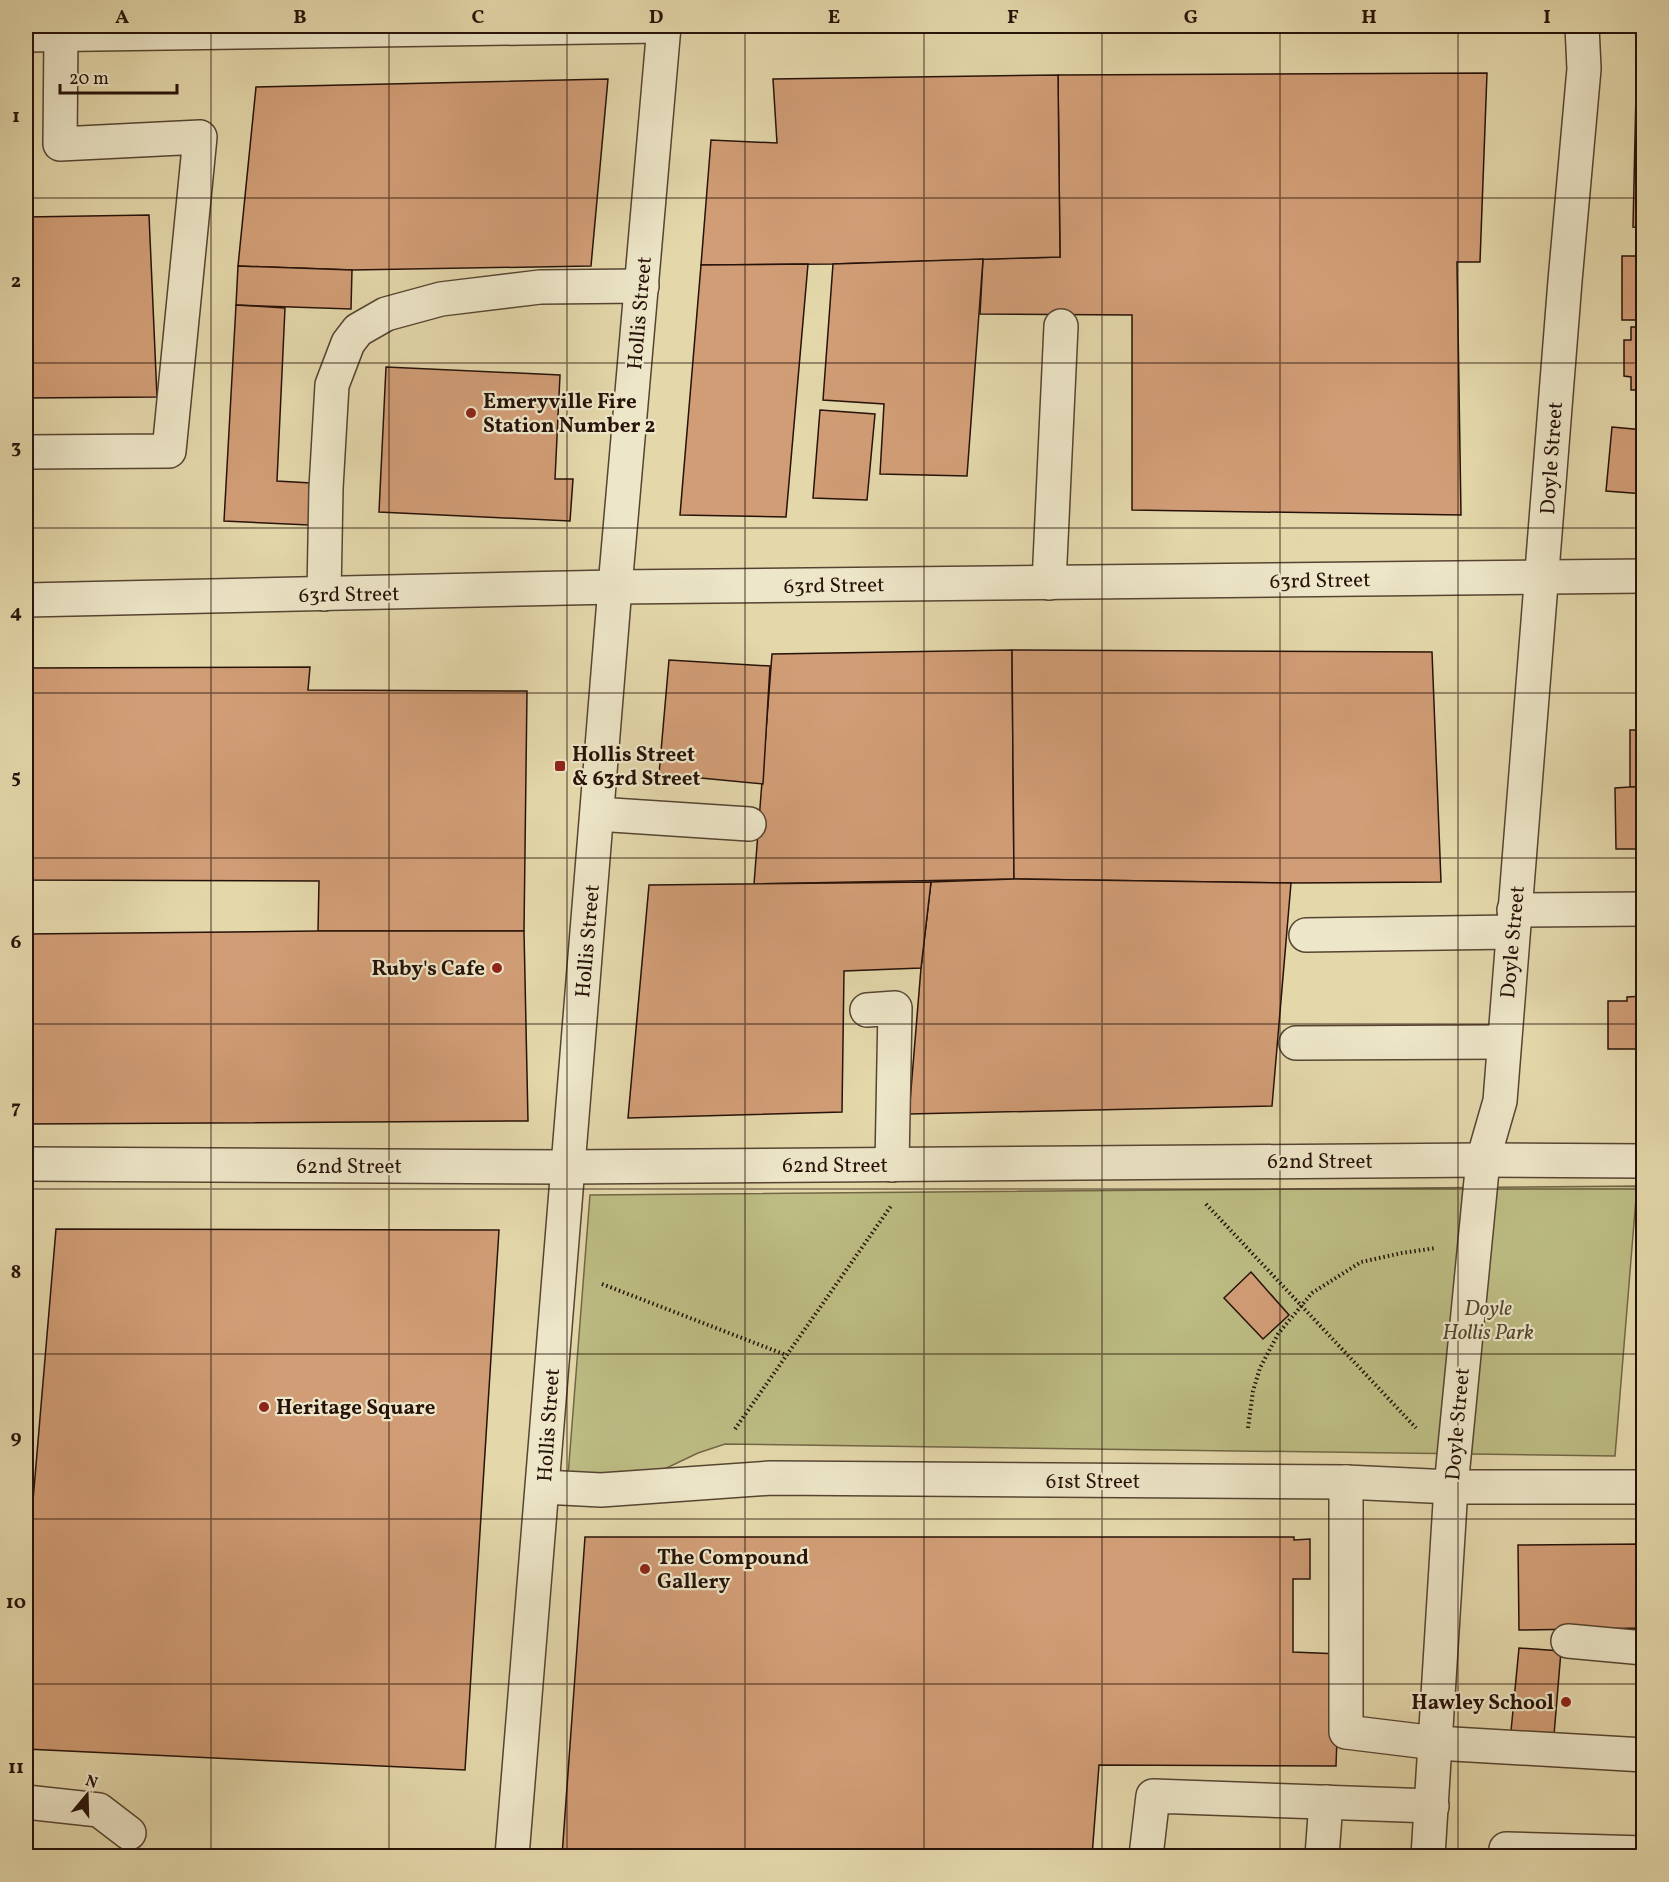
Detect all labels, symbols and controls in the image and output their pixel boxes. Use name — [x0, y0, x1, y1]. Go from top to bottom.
text: A — [115, 4, 129, 32]
text: B — [293, 4, 307, 32]
text: C — [472, 4, 485, 32]
text: D — [649, 4, 663, 32]
text: E — [828, 4, 840, 32]
text: F — [1007, 4, 1019, 32]
text: G — [1184, 4, 1198, 32]
text: H — [1361, 4, 1377, 32]
text: I — [1543, 4, 1551, 32]
scale bar — [60, 57, 177, 95]
text: 20 m — [69, 67, 109, 92]
text: 1 — [12, 103, 20, 131]
street label: Hollis Street — [621, 255, 660, 371]
text: 2 — [11, 268, 21, 296]
place label: Emeryville Fire Station Number 2 — [483, 388, 656, 441]
street label: Doyle Street — [1534, 401, 1571, 516]
marker: Emeryville Fire Station Number 2 — [464, 406, 478, 420]
text: 3 — [11, 434, 21, 462]
street label: 63rd Street — [1269, 566, 1371, 597]
street label: 63rd Street — [783, 571, 885, 602]
street label: 63rd Street — [298, 580, 400, 611]
text: 4 — [10, 599, 22, 627]
place label: Hollis Street & 63rd Street — [572, 741, 701, 794]
marker: Hollis Street & 63rd Street — [553, 759, 567, 773]
text: 5 — [11, 764, 21, 792]
street label: Hollis Street — [569, 883, 608, 999]
street label: Doyle Street — [1494, 885, 1533, 1000]
text: 6 — [11, 929, 22, 957]
place label: Ruby's Cafe — [371, 955, 485, 984]
marker: Ruby's Cafe — [490, 961, 504, 975]
text: 7 — [11, 1094, 21, 1122]
street label: 62nd Street — [1267, 1148, 1373, 1177]
street label: 62nd Street — [782, 1152, 888, 1181]
street label: 62nd Street — [296, 1153, 402, 1182]
text: 8 — [11, 1259, 21, 1287]
park label: Doyle Hollis Park — [1442, 1295, 1534, 1348]
street label: Hollis Street — [531, 1367, 568, 1483]
street label: Doyle Street — [1439, 1367, 1478, 1482]
place label: Heritage Square — [276, 1394, 436, 1423]
marker: Heritage Square — [257, 1400, 271, 1414]
text: 9 — [10, 1424, 22, 1452]
street label: 61st Street — [1046, 1468, 1140, 1497]
place label: The Compound Gallery — [657, 1544, 809, 1597]
marker: The Compound Gallery — [638, 1562, 652, 1576]
text: 10 — [6, 1589, 26, 1617]
place label: Hawley School — [1411, 1689, 1554, 1718]
marker: Hawley School — [1559, 1695, 1573, 1709]
text: 11 — [8, 1754, 24, 1782]
north arrow — [57, 1765, 117, 1825]
text: N — [82, 1770, 101, 1795]

